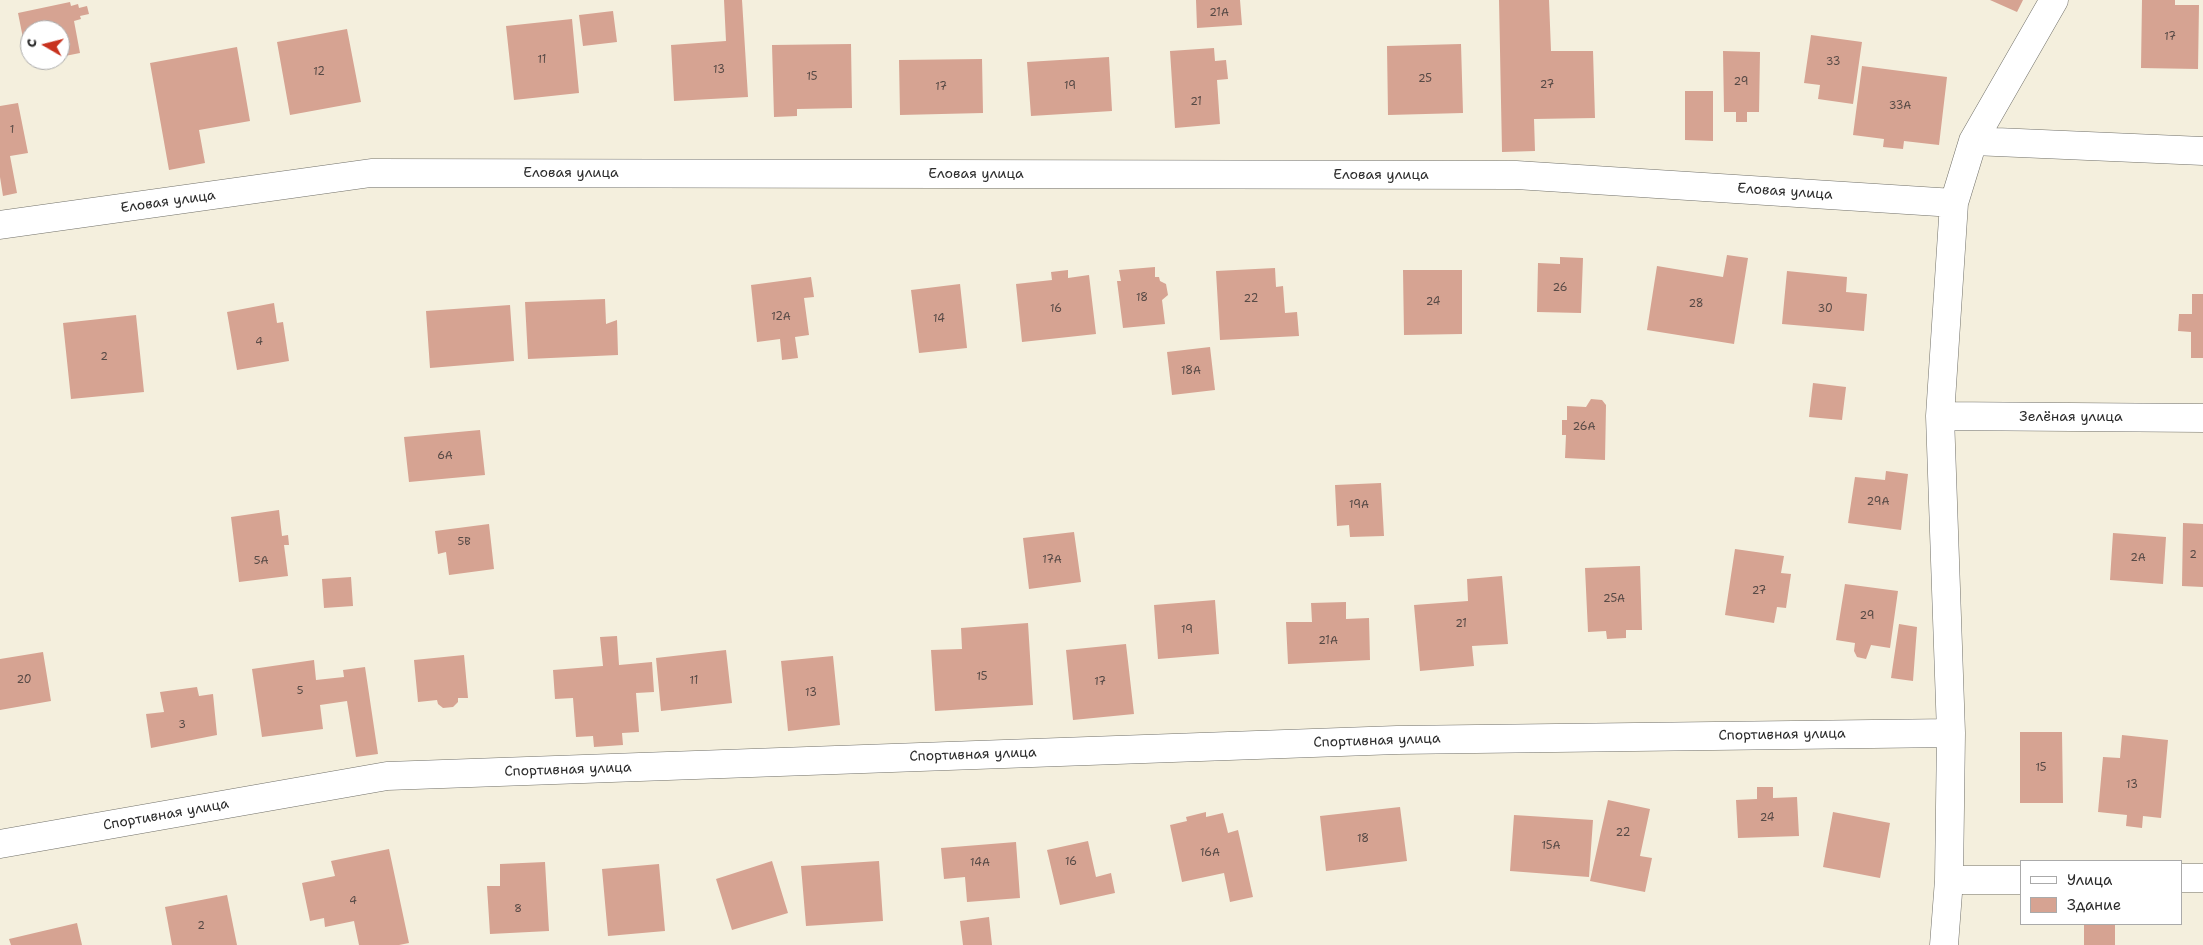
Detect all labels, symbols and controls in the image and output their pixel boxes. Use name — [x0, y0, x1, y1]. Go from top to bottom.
house number: 21А — [1209, 6, 1229, 20]
north arrow — [20, 20, 70, 70]
house number: 17 — [2164, 30, 2176, 44]
text: С — [22, 38, 41, 49]
house number: 11 — [538, 53, 546, 67]
house number: 33 — [1826, 55, 1840, 69]
house number: 13 — [713, 63, 725, 77]
house number: 12 — [313, 65, 325, 79]
house number: 15 — [806, 70, 818, 84]
house number: 25 — [1418, 72, 1432, 86]
house number: 29 — [1734, 75, 1748, 89]
house number: 27 — [1540, 78, 1554, 92]
house number: 19 — [1064, 79, 1076, 93]
house number: 17 — [935, 80, 947, 94]
house number: 21 — [1190, 95, 1202, 109]
house number: 33А — [1889, 99, 1911, 113]
house number: 1 — [10, 123, 14, 137]
street label: Еловая улица — [523, 165, 619, 181]
street label: Еловая улица — [928, 166, 1024, 182]
street label: Еловая улица — [1333, 167, 1429, 183]
street label: Еловая улица — [1737, 180, 1833, 204]
street label: Еловая улица — [119, 187, 217, 217]
house number: 26 — [1553, 281, 1567, 295]
house number: 18 — [1136, 291, 1148, 305]
house number: 22 — [1244, 292, 1258, 306]
house number: 24 — [1426, 295, 1440, 309]
house number: 28 — [1688, 297, 1704, 311]
house number: 16 — [1050, 302, 1062, 316]
house number: 30 — [1817, 302, 1833, 316]
house number: 12А — [771, 310, 791, 324]
house number: 14 — [933, 312, 945, 326]
house number: 4 — [255, 335, 263, 349]
house number: 2 — [100, 350, 108, 364]
house number: 18А — [1181, 364, 1201, 378]
street label: Зелёная улица — [2019, 409, 2123, 425]
house number: 26А — [1573, 420, 1595, 434]
house number: 6А — [437, 449, 453, 463]
house number: 29А — [1867, 495, 1889, 509]
house number: 19А — [1349, 498, 1369, 512]
house number: 5В — [457, 535, 471, 549]
house number: 2 — [2189, 548, 2197, 562]
house number: 2А — [2130, 551, 2146, 565]
house number: 17А — [1042, 553, 1062, 567]
house number: 5А — [254, 554, 268, 568]
house number: 27 — [1752, 584, 1766, 598]
house number: 25А — [1603, 592, 1625, 606]
house number: 29 — [1860, 609, 1874, 623]
house number: 21 — [1455, 617, 1467, 631]
house number: 19 — [1181, 623, 1193, 637]
house number: 21А — [1318, 634, 1338, 648]
house number: 15 — [976, 670, 988, 684]
house number: 20 — [16, 673, 32, 687]
house number: 11 — [690, 674, 698, 688]
house number: 17 — [1094, 675, 1106, 689]
house number: 5 — [297, 684, 303, 698]
house number: 13 — [805, 686, 817, 700]
house number: 3 — [178, 718, 186, 732]
street label: Спортивная улица — [1718, 725, 1846, 745]
street label: Спортивная улица — [1313, 730, 1441, 752]
street label: Спортивная улица — [909, 744, 1037, 766]
street label: Спортивная улица — [504, 759, 632, 781]
house number: 15 — [2035, 761, 2047, 775]
house number: 13 — [2126, 778, 2138, 792]
street label: Спортивная улица — [102, 796, 230, 834]
house number: 24 — [1760, 811, 1774, 825]
house number: 22 — [1616, 826, 1630, 840]
house number: 18 — [1357, 832, 1369, 846]
house number: 15А — [1541, 839, 1561, 853]
house number: 16А — [1200, 846, 1220, 860]
house number: 16 — [1065, 855, 1077, 869]
house number: 14А — [970, 856, 990, 870]
legend — [2020, 860, 2183, 925]
text: Улица — [2067, 870, 2112, 890]
house number: 4 — [349, 894, 357, 908]
text: Здание — [2067, 895, 2121, 915]
house number: 8 — [514, 902, 522, 916]
house number: 2 — [197, 919, 205, 933]

